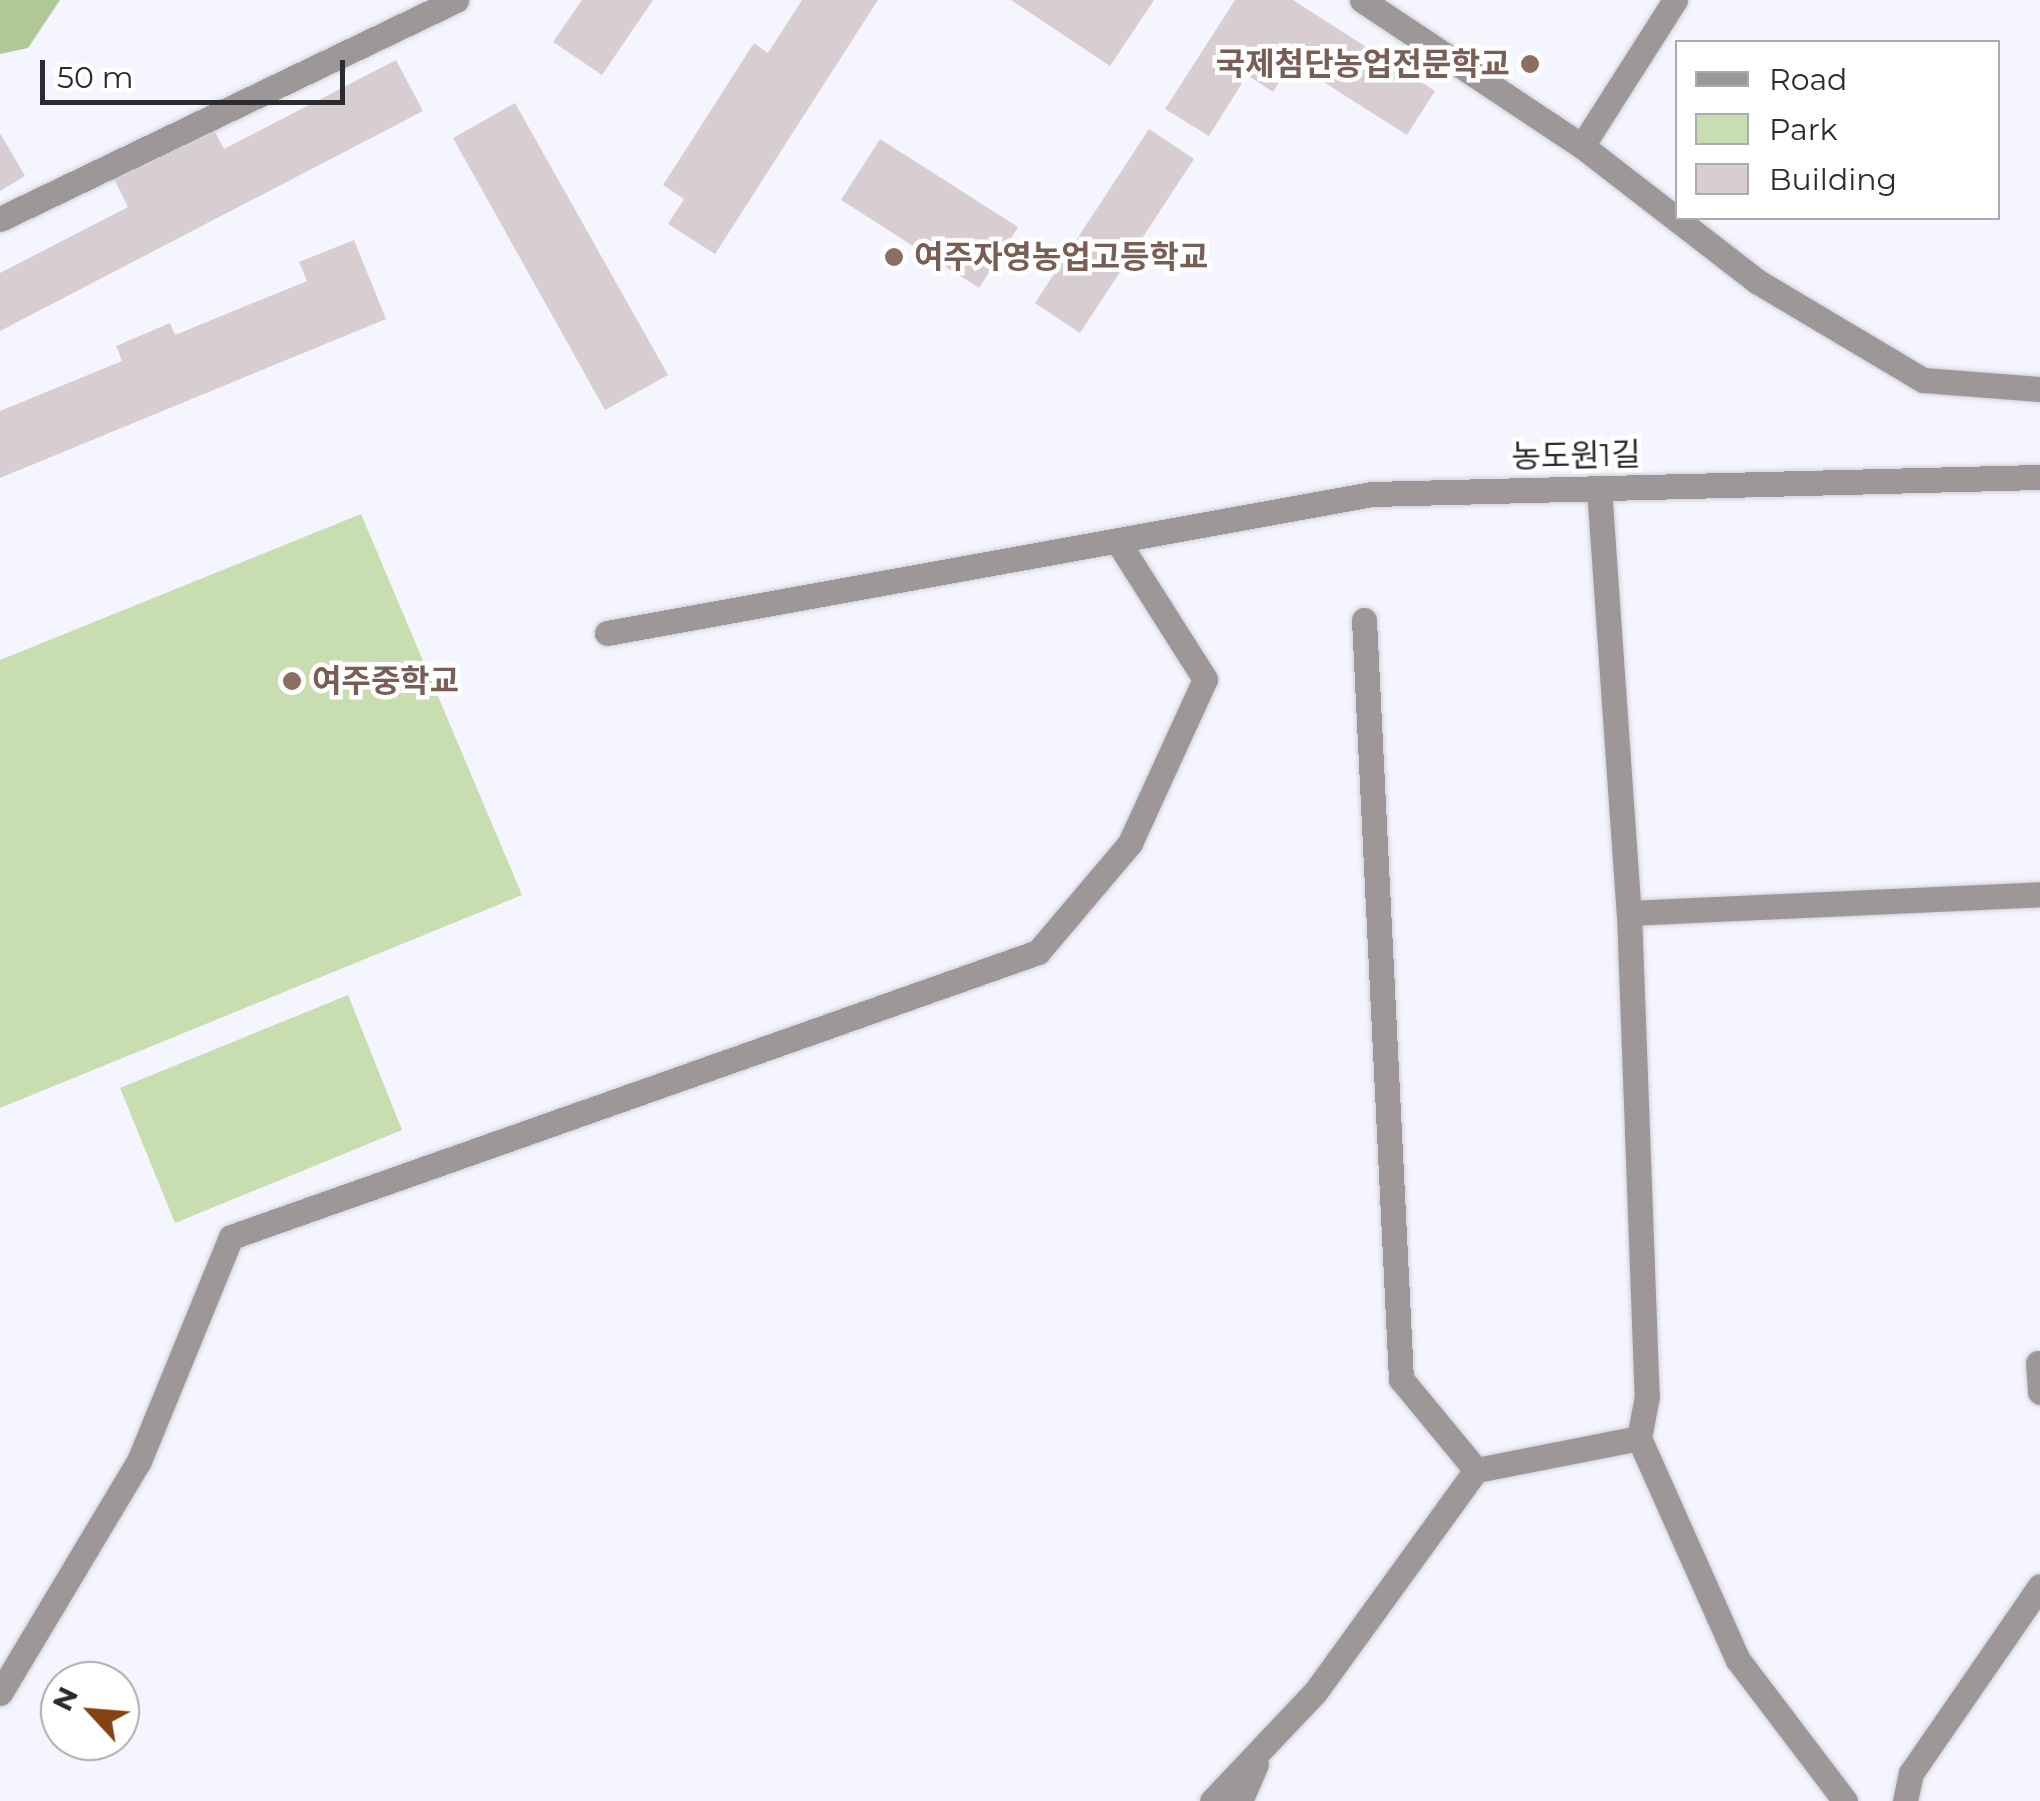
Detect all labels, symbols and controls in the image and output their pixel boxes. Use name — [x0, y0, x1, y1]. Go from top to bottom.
scale bar — [45, 40, 350, 102]
legend — [1675, 40, 2000, 220]
place label: 국제첨단농업전문학교 — [1216, 45, 1510, 83]
marker: 국제첨단농업전문학교 — [1519, 53, 1541, 75]
text: 50 m — [57, 59, 134, 96]
text: Road — [1769, 61, 1847, 98]
text: Park — [1769, 111, 1838, 148]
text: Building — [1769, 161, 1897, 198]
place label: 여주자영농업고등학교 — [914, 238, 1208, 276]
marker: 여주자영농업고등학교 — [883, 246, 905, 268]
street label: 농도원1길 — [1511, 436, 1641, 476]
place label: 여주중학교 — [312, 662, 459, 700]
marker: 여주중학교 — [281, 670, 303, 692]
north arrow — [40, 1661, 140, 1761]
text: N — [45, 1681, 85, 1716]

